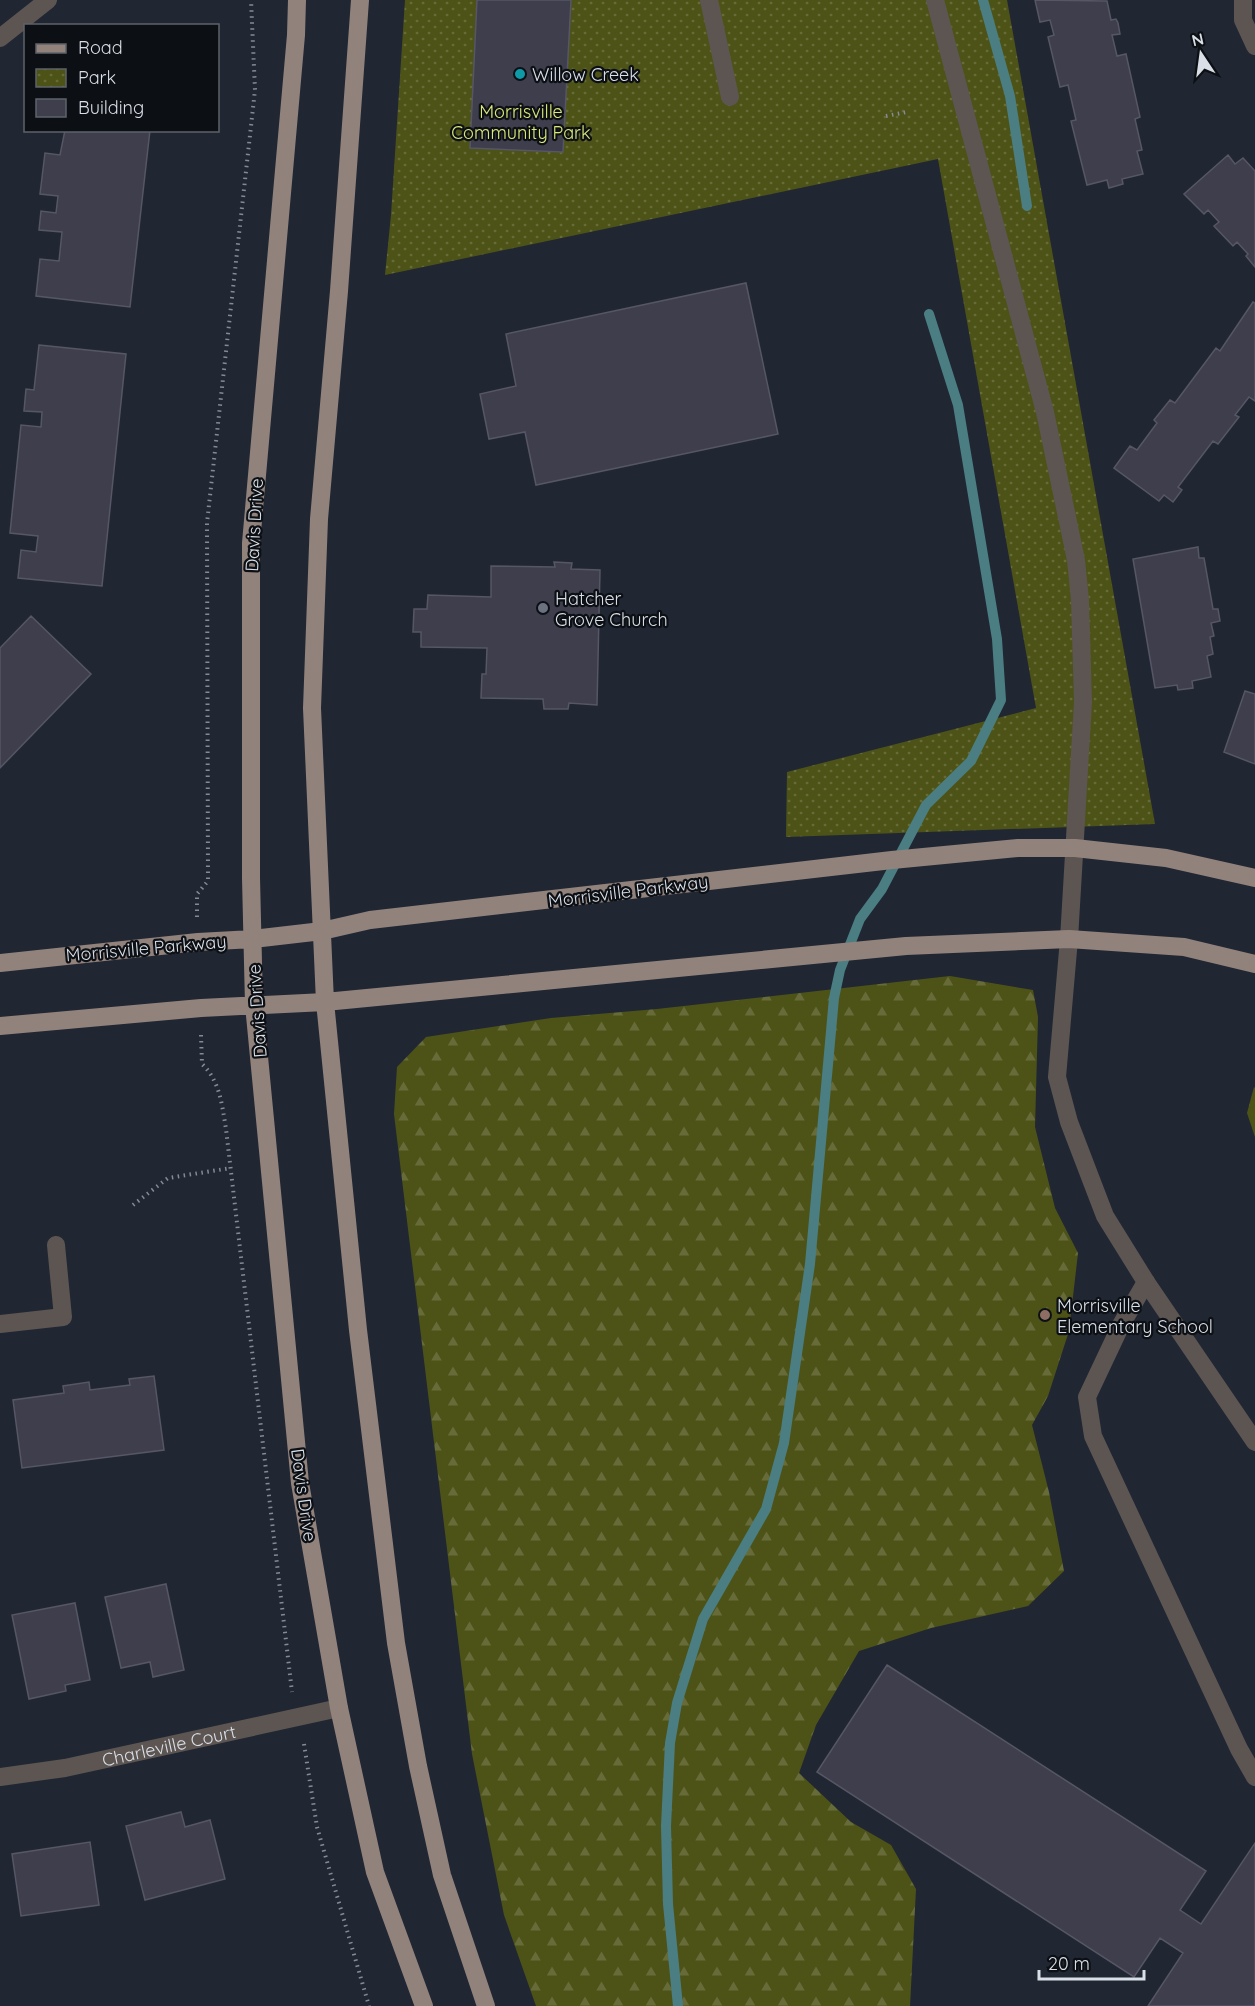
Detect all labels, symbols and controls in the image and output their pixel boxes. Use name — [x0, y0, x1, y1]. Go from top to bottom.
legend — [24, 24, 219, 132]
north arrow — [1171, 24, 1231, 84]
text: N — [1190, 28, 1206, 50]
text: Road — [78, 36, 123, 59]
place label: Willow Creek — [532, 63, 639, 86]
text: Park — [78, 66, 116, 89]
marker: Willow Creek — [513, 67, 527, 81]
text: Building — [78, 96, 144, 119]
park label: Morrisville Community Park — [451, 100, 591, 144]
street label: Davis Drive — [240, 478, 268, 572]
place label: Hatcher Grove Church — [555, 587, 668, 631]
marker: Hatcher Grove Church — [536, 601, 550, 615]
street label: Morrisville Parkway — [547, 870, 709, 912]
street label: Morrisville Parkway — [65, 930, 227, 966]
street label: Davis Drive — [242, 963, 272, 1059]
place label: Morrisville Elementary School — [1057, 1294, 1213, 1338]
marker: Morrisville Elementary School — [1038, 1308, 1052, 1322]
street label: Davis Drive — [286, 1447, 322, 1543]
street label: Charleville Court — [100, 1719, 238, 1771]
scale bar — [1039, 1943, 1144, 1981]
text: 20 m — [1048, 1952, 1090, 1975]

